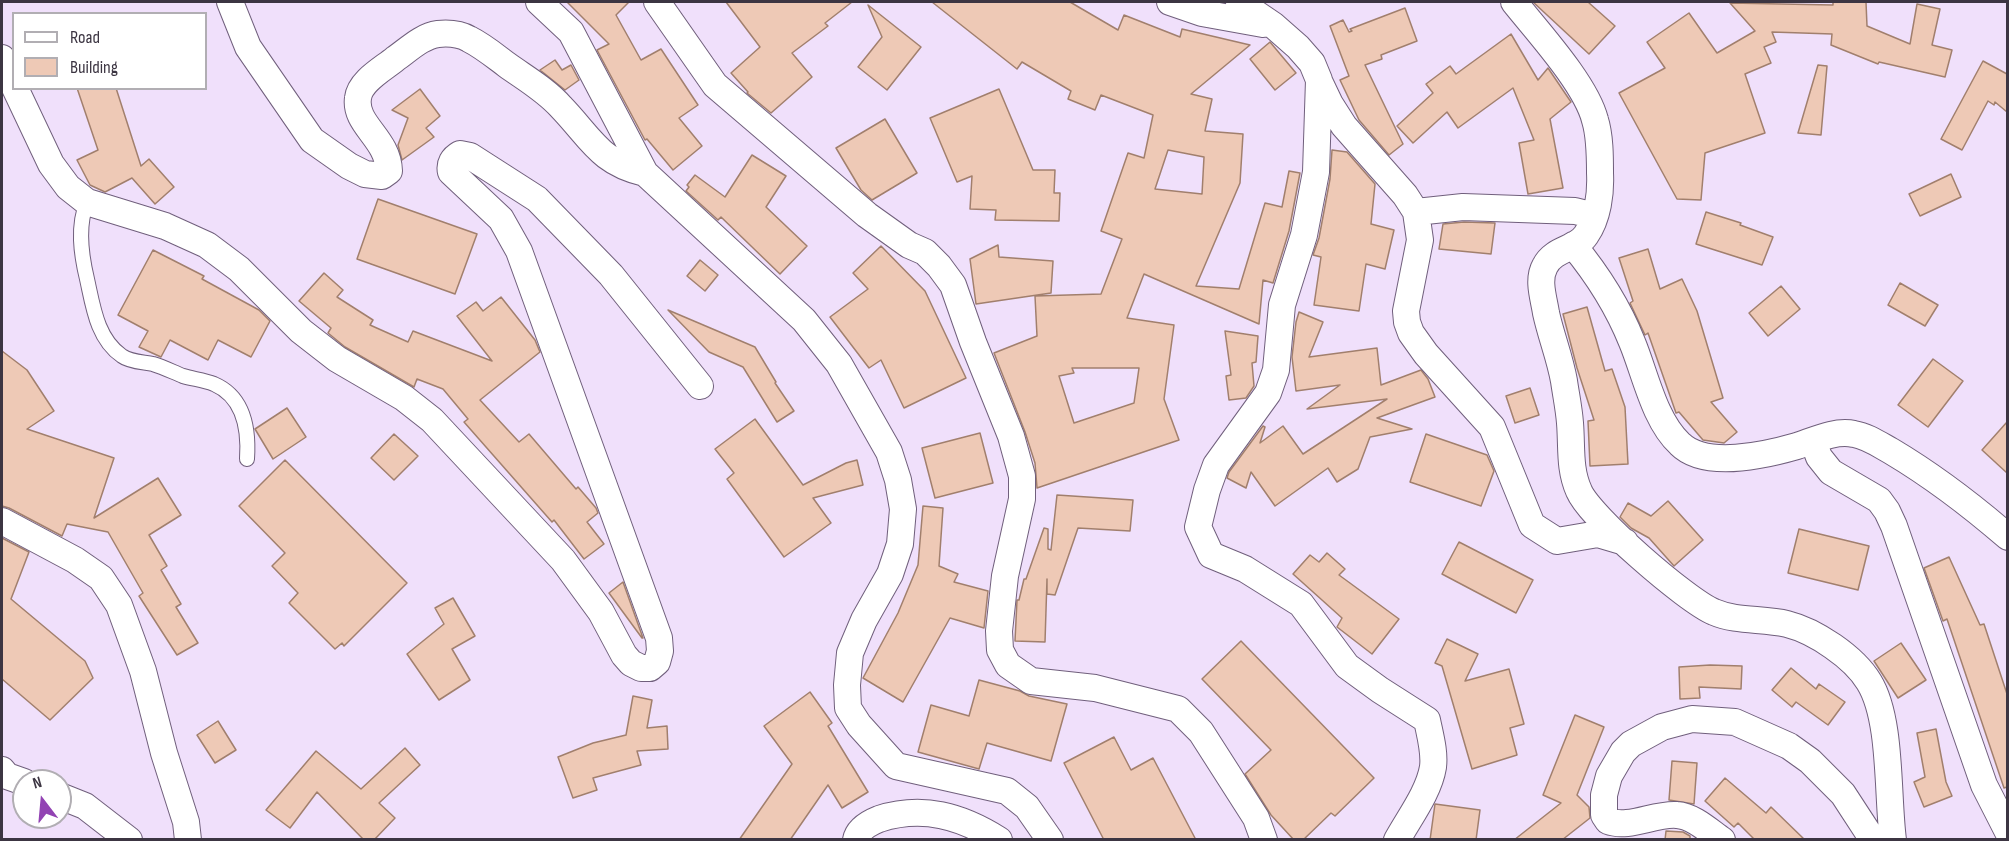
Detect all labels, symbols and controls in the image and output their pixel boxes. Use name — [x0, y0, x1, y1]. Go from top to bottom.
legend — [12, 12, 207, 90]
text: Road — [70, 27, 100, 48]
text: Building — [70, 57, 118, 78]
north arrow — [12, 769, 72, 829]
text: N — [31, 773, 44, 793]

